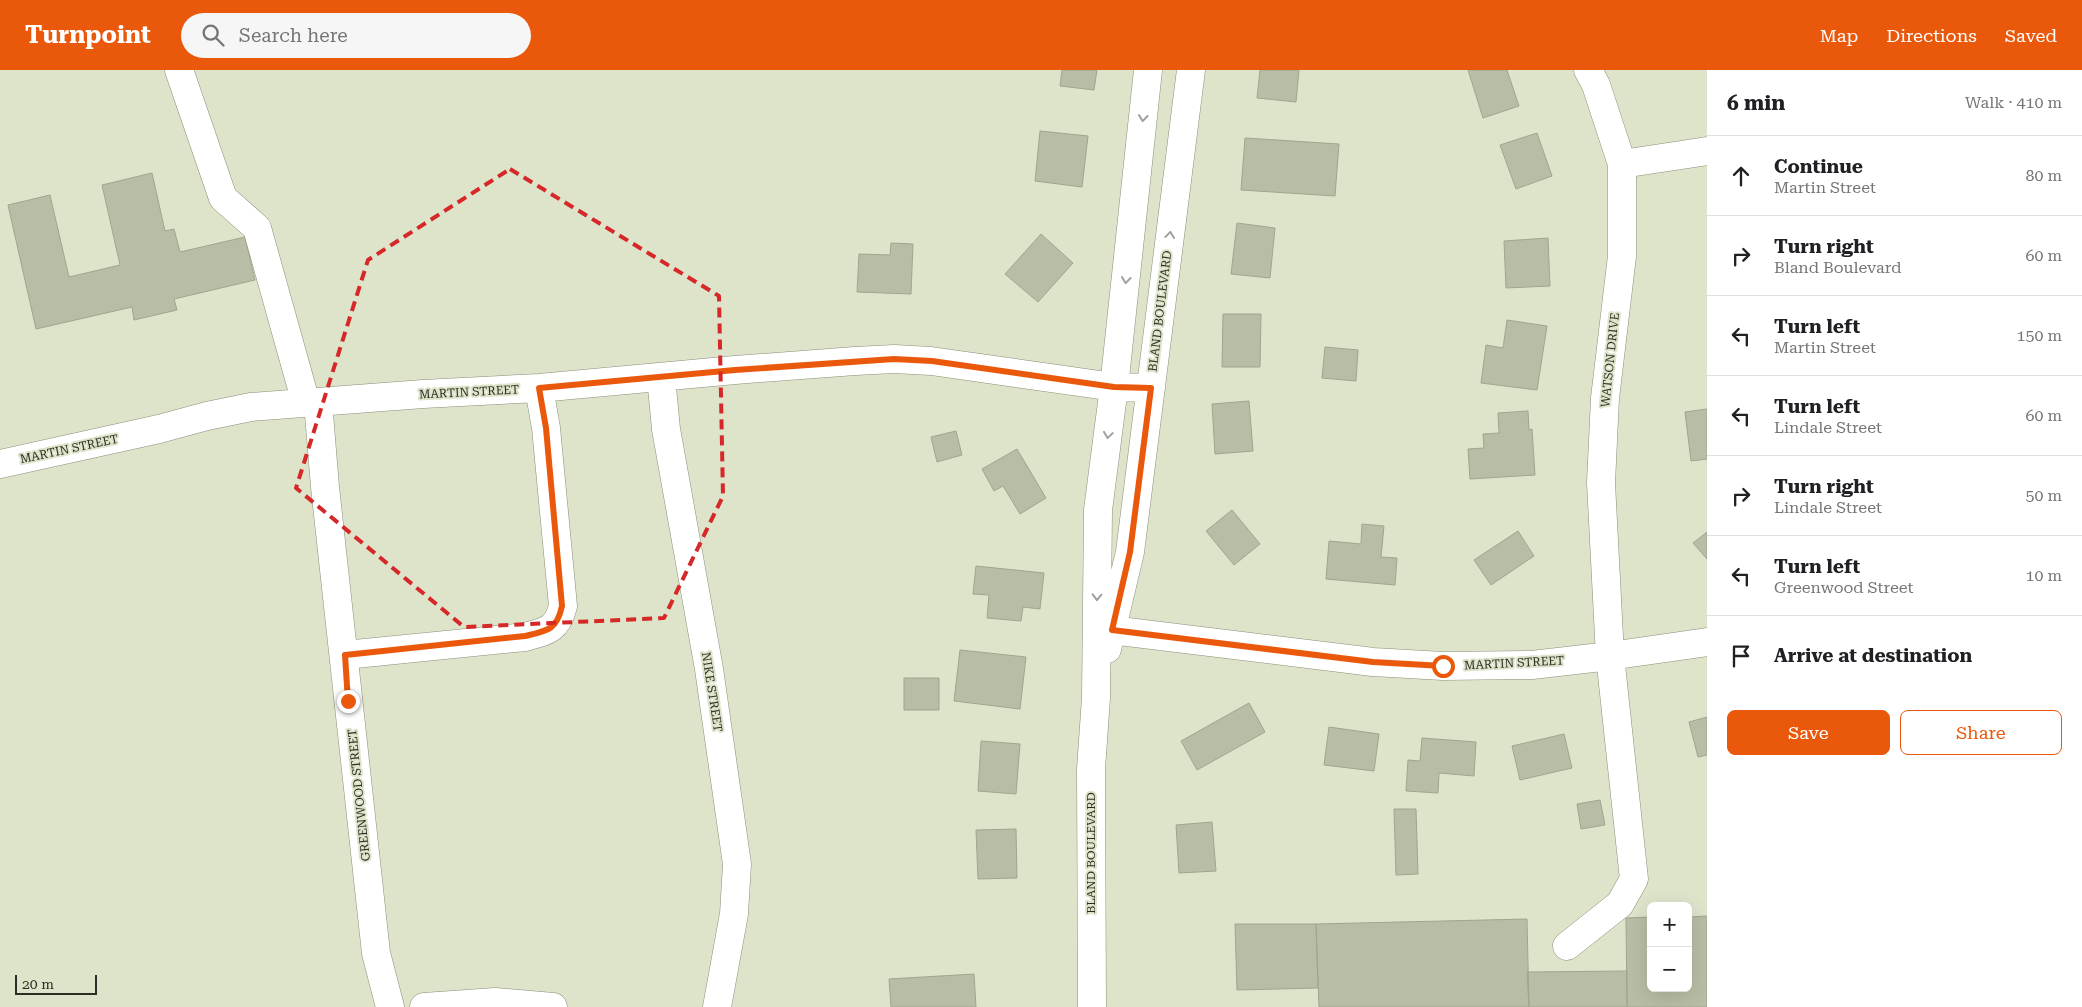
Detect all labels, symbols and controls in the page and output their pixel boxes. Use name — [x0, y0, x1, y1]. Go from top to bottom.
search box — [181, 13, 531, 58]
text: Turnpoint — [25, 21, 151, 49]
icon: search — [199, 21, 227, 49]
text: Search here — [239, 24, 348, 47]
text: Map — [1820, 25, 1858, 46]
text: Directions — [1886, 25, 1977, 46]
text: Saved — [2005, 25, 2057, 46]
text: 6 min — [1727, 91, 1785, 115]
text: Walk · 410 m — [1965, 93, 2062, 112]
one-way arrow — [1137, 115, 1148, 123]
text: Continue — [1774, 155, 1863, 178]
icon: ahead — [1727, 162, 1755, 190]
text: 80 m — [2025, 166, 2062, 185]
text: Martin Street — [1774, 178, 1876, 197]
one-way arrow — [1164, 231, 1175, 239]
text: Turn right — [1774, 235, 1874, 258]
icon: right — [1727, 242, 1755, 270]
text: 60 m — [2025, 246, 2062, 265]
street label: BLAND BOULEVARD — [1146, 250, 1174, 372]
text: Bland Boulevard — [1774, 258, 1901, 277]
one-way arrow — [1121, 276, 1132, 284]
street label: WATSON DRIVE — [1598, 312, 1622, 408]
text: Turn left — [1774, 315, 1860, 338]
icon: left — [1727, 322, 1755, 350]
text: 150 m — [2016, 326, 2062, 345]
text: Martin Street — [1774, 338, 1876, 357]
street label: MARTIN STREET — [419, 382, 519, 402]
text: Turn left — [1774, 395, 1860, 418]
icon: left — [1727, 402, 1755, 430]
text: 60 m — [2025, 406, 2062, 425]
text: Lindale Street — [1774, 418, 1882, 437]
street label: MARTIN STREET — [19, 432, 119, 466]
one-way arrow — [1103, 432, 1114, 440]
text: Turn right — [1774, 475, 1874, 498]
icon: right — [1727, 482, 1755, 510]
text: 50 m — [2025, 486, 2062, 505]
text: Lindale Street — [1774, 498, 1882, 517]
text: Turn left — [1774, 555, 1860, 578]
icon: left — [1727, 562, 1755, 590]
text: 10 m — [2025, 566, 2062, 585]
text: Greenwood Street — [1774, 578, 1914, 597]
one-way arrow — [1092, 594, 1102, 601]
icon: arrive — [1727, 642, 1755, 670]
text: Arrive at destination — [1774, 644, 1972, 667]
street label: NIKE STREET — [699, 651, 725, 733]
street label: MARTIN STREET — [1464, 653, 1564, 673]
route start — [1432, 655, 1455, 678]
route end — [337, 690, 360, 713]
button: Save — [1727, 710, 1890, 755]
button: Share — [1900, 710, 2062, 755]
street label: GREENWOOD STREET — [345, 728, 373, 862]
street label: BLAND BOULEVARD — [1084, 792, 1098, 914]
map controls — [1647, 902, 1692, 992]
button: + — [1647, 902, 1692, 947]
button: − — [1647, 947, 1692, 992]
scale bar — [15, 972, 98, 995]
text: 20 m — [22, 976, 54, 992]

